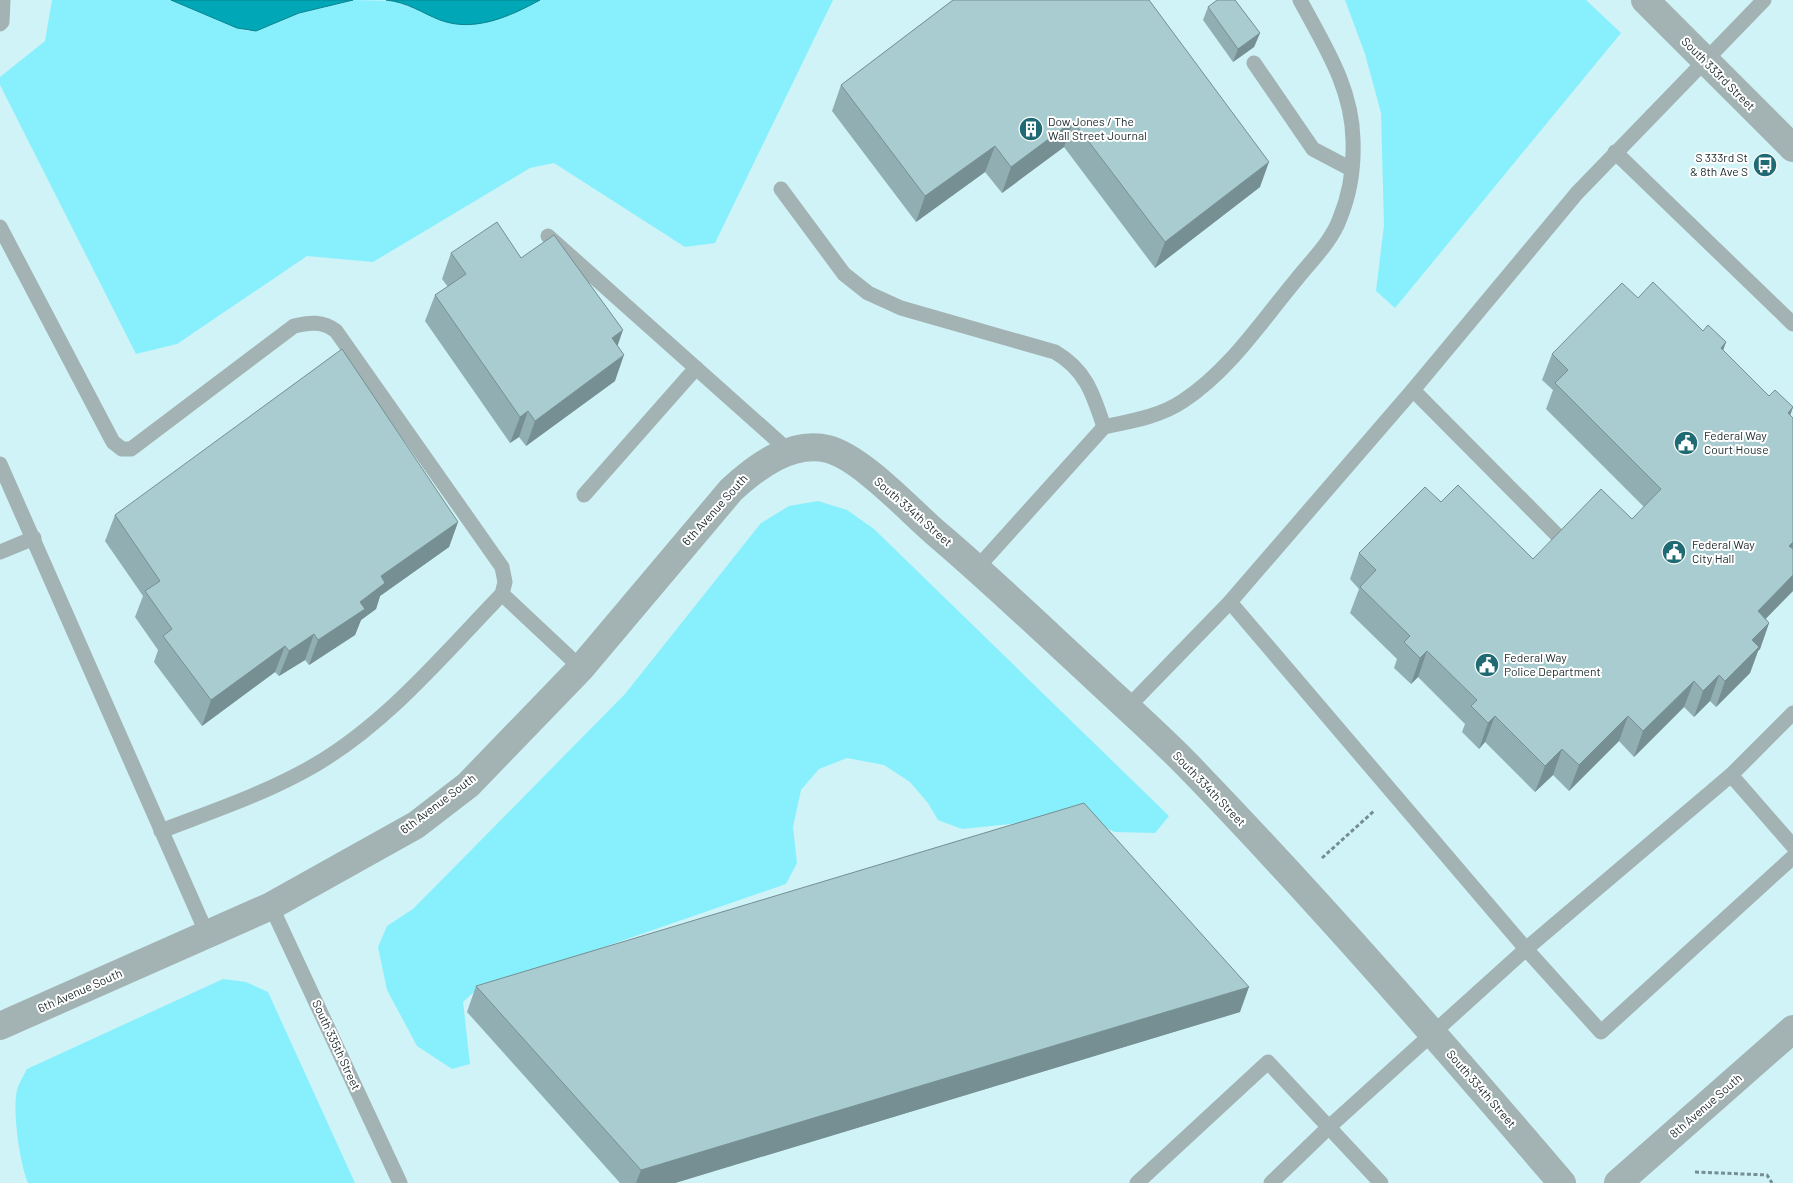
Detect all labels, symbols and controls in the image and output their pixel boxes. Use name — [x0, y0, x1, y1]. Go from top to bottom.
street label: South 333rd Street — [1679, 34, 1758, 113]
place label: Dow Jones / The Wall Street Journal — [1048, 114, 1147, 142]
building icon: Dow Jones / The Wall Street Journal — [1018, 116, 1044, 142]
place label: S 333rd St & 8th Ave S — [1690, 150, 1748, 178]
bus stop icon: S 333rd St & 8th Ave S — [1752, 152, 1778, 178]
place label: Federal Way Court House — [1704, 428, 1769, 456]
public building icon: Federal Way Court House — [1673, 430, 1699, 456]
street label: 6th Avenue South — [679, 471, 750, 548]
street label: South 334th Street — [872, 474, 955, 549]
place label: Federal Way City Hall — [1692, 537, 1755, 565]
public building icon: Federal Way City Hall — [1661, 539, 1687, 565]
place label: Federal Way Police Department — [1504, 650, 1601, 678]
public building icon: Federal Way Police Department — [1474, 652, 1500, 678]
street label: South 334th Street — [1171, 748, 1249, 828]
street label: 6th Avenue South — [397, 770, 478, 836]
street label: 6th Avenue South — [35, 965, 124, 1015]
street label: South 335th Street — [310, 997, 364, 1092]
street label: South 334th Street — [1444, 1047, 1519, 1130]
street label: 8th Avenue South — [1666, 1070, 1744, 1140]

